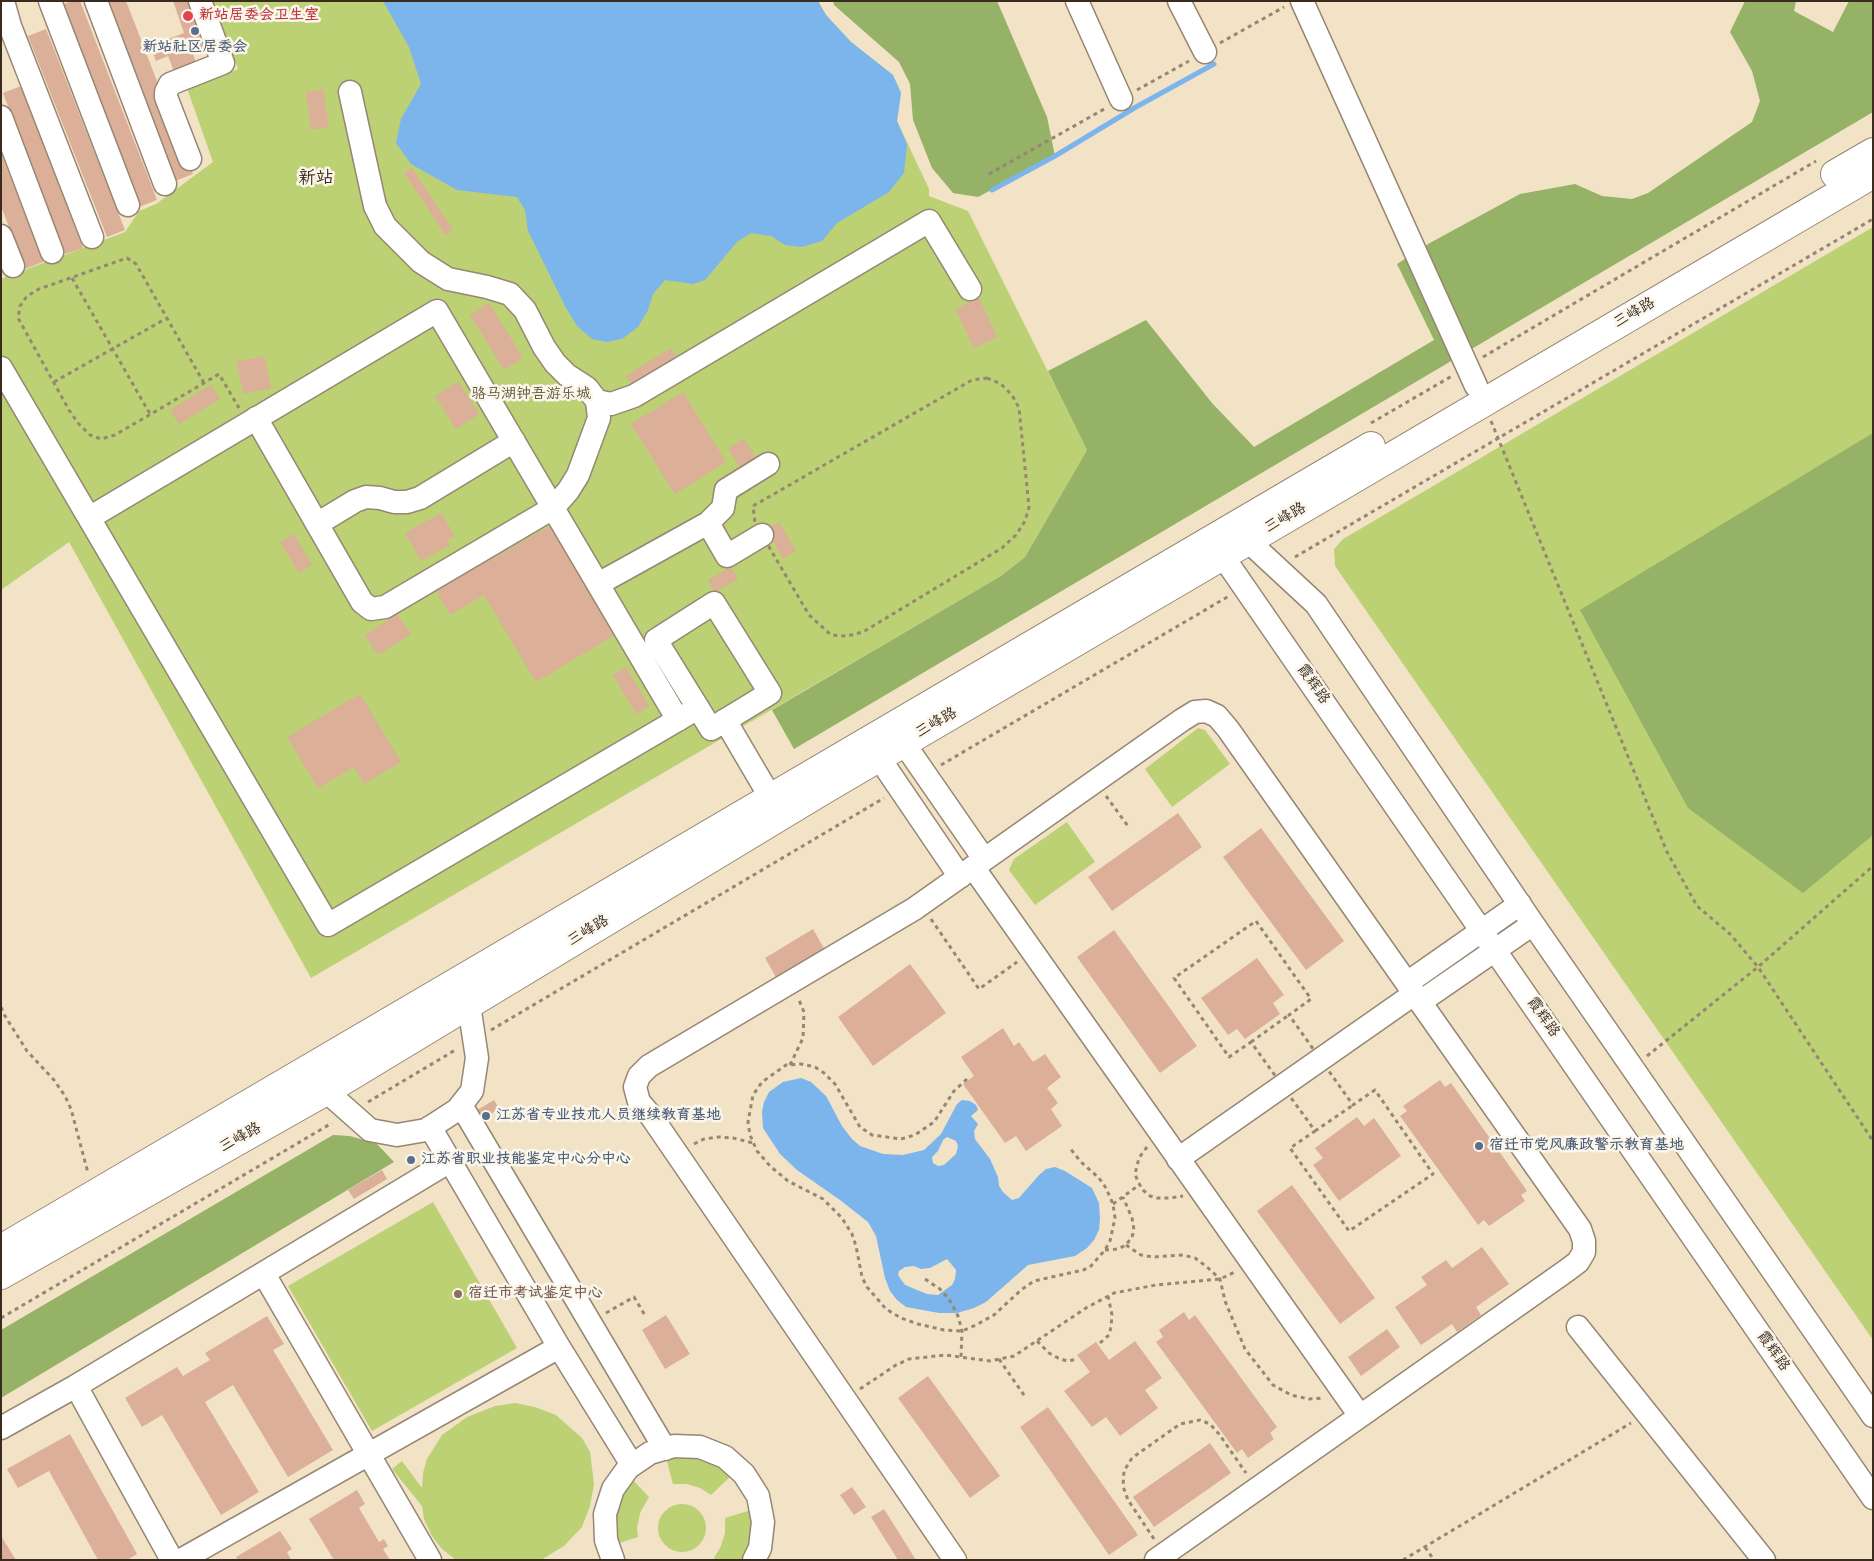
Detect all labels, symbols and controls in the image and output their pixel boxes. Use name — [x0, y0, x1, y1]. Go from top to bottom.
place label: 新站居委会卫生室 — [199, 7, 319, 25]
marker: 新站居委会卫生室 — [181, 9, 195, 23]
marker: 新站社区居委会 — [189, 25, 201, 37]
place label: 新站社区居委会 — [143, 39, 247, 57]
district label: 新站 — [298, 169, 334, 191]
street label: 三峰路 — [1611, 295, 1659, 333]
park label: 骆马湖钟吾游乐城 — [471, 386, 591, 404]
street label: 三峰路 — [1262, 500, 1310, 538]
street label: 霞辉路 — [1292, 661, 1332, 709]
street label: 三峰路 — [913, 705, 961, 743]
street label: 三峰路 — [565, 913, 613, 951]
street label: 霞辉路 — [1522, 994, 1562, 1042]
place label: 江苏省专业技术人员继续教育基地 — [496, 1107, 721, 1125]
marker: 江苏省专业技术人员继续教育基地 — [480, 1110, 492, 1122]
street label: 三峰路 — [217, 1120, 265, 1158]
place label: 宿迁市党风廉政警示教育基地 — [1489, 1137, 1684, 1155]
marker: 宿迁市党风廉政警示教育基地 — [1473, 1140, 1485, 1152]
place label: 江苏省职业技能鉴定中心分中心 — [421, 1151, 631, 1169]
marker: 江苏省职业技能鉴定中心分中心 — [405, 1154, 417, 1166]
place label: 宿迁市考试鉴定中心 — [468, 1285, 603, 1303]
marker: 宿迁市考试鉴定中心 — [452, 1288, 464, 1300]
street label: 霞辉路 — [1752, 1328, 1792, 1376]

